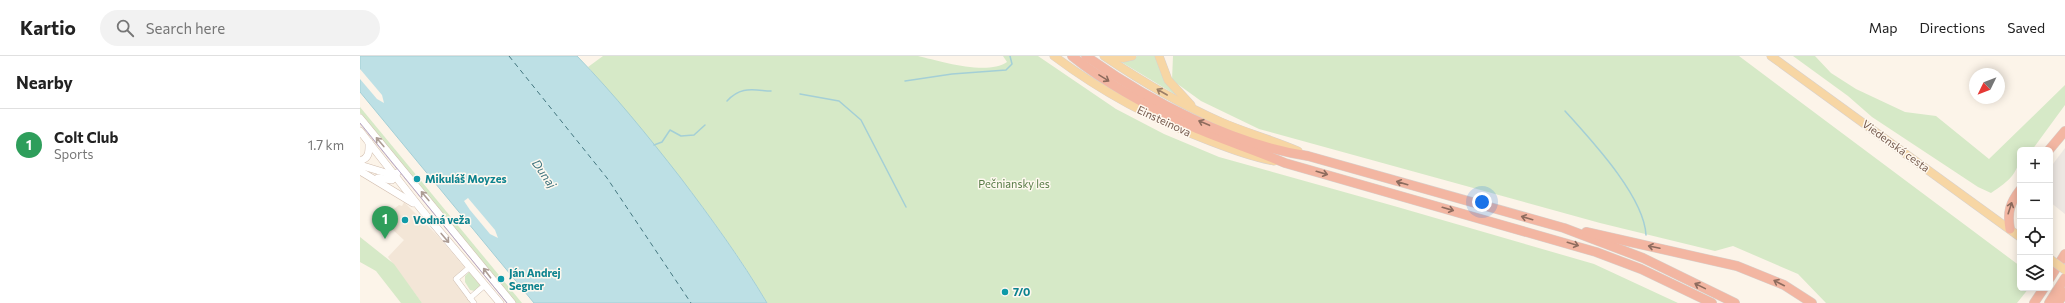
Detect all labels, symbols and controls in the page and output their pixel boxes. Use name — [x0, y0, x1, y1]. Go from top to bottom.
search box — [100, 10, 380, 46]
text: Kartio — [20, 16, 76, 39]
icon: search — [114, 17, 136, 39]
text: Search here — [146, 19, 225, 37]
text: Map — [1869, 19, 1898, 36]
text: Directions — [1920, 19, 1985, 36]
text: Saved — [2007, 19, 2045, 36]
north arrow — [1969, 68, 2005, 104]
text: Nearby — [16, 72, 73, 93]
one-way arrow — [1098, 74, 1109, 82]
one-way arrow — [1156, 87, 1168, 95]
street label: Einsteinova — [1135, 102, 1193, 139]
street label: Viedenská cesta — [1860, 117, 1932, 174]
one-way arrow — [1199, 119, 1211, 126]
text: Colt Club — [54, 128, 118, 146]
one-way arrow — [375, 136, 384, 147]
text: 1 — [26, 137, 32, 153]
text: 1.7 km — [308, 137, 344, 153]
text: Sports — [54, 146, 94, 162]
map controls — [2017, 147, 2053, 291]
button: + — [2017, 147, 2053, 183]
water label: Dunaj — [530, 156, 560, 191]
one-way arrow — [1316, 170, 1329, 178]
place label: Mikuláš Moyzes — [425, 172, 507, 185]
marker: Mikuláš Moyzes — [412, 174, 422, 184]
park label: Pečniansky les — [978, 177, 1050, 190]
one-way arrow — [1395, 179, 1408, 186]
button: − — [2017, 183, 2053, 219]
one-way arrow — [420, 191, 429, 201]
your location — [1472, 192, 1492, 212]
one-way arrow — [2006, 203, 2014, 215]
pin: 1 — [372, 206, 398, 239]
one-way arrow — [1441, 206, 1454, 213]
place label: Vodná veža — [413, 213, 470, 226]
one-way arrow — [1520, 214, 1533, 221]
marker: Vodná veža — [400, 215, 410, 225]
button: locate — [2017, 219, 2053, 255]
one-way arrow — [441, 233, 450, 244]
one-way arrow — [1566, 241, 1579, 248]
one-way arrow — [1648, 242, 1661, 250]
button: layers — [2017, 255, 2053, 291]
place label: Ján Andrej Segner — [509, 266, 561, 292]
one-way arrow — [483, 267, 491, 278]
marker: Ján Andrej Segner — [496, 274, 506, 284]
one-way arrow — [1773, 278, 1785, 286]
one-way arrow — [1694, 282, 1706, 289]
place label: 7/0 — [1013, 285, 1030, 298]
marker: 7/0 — [1000, 287, 1010, 297]

